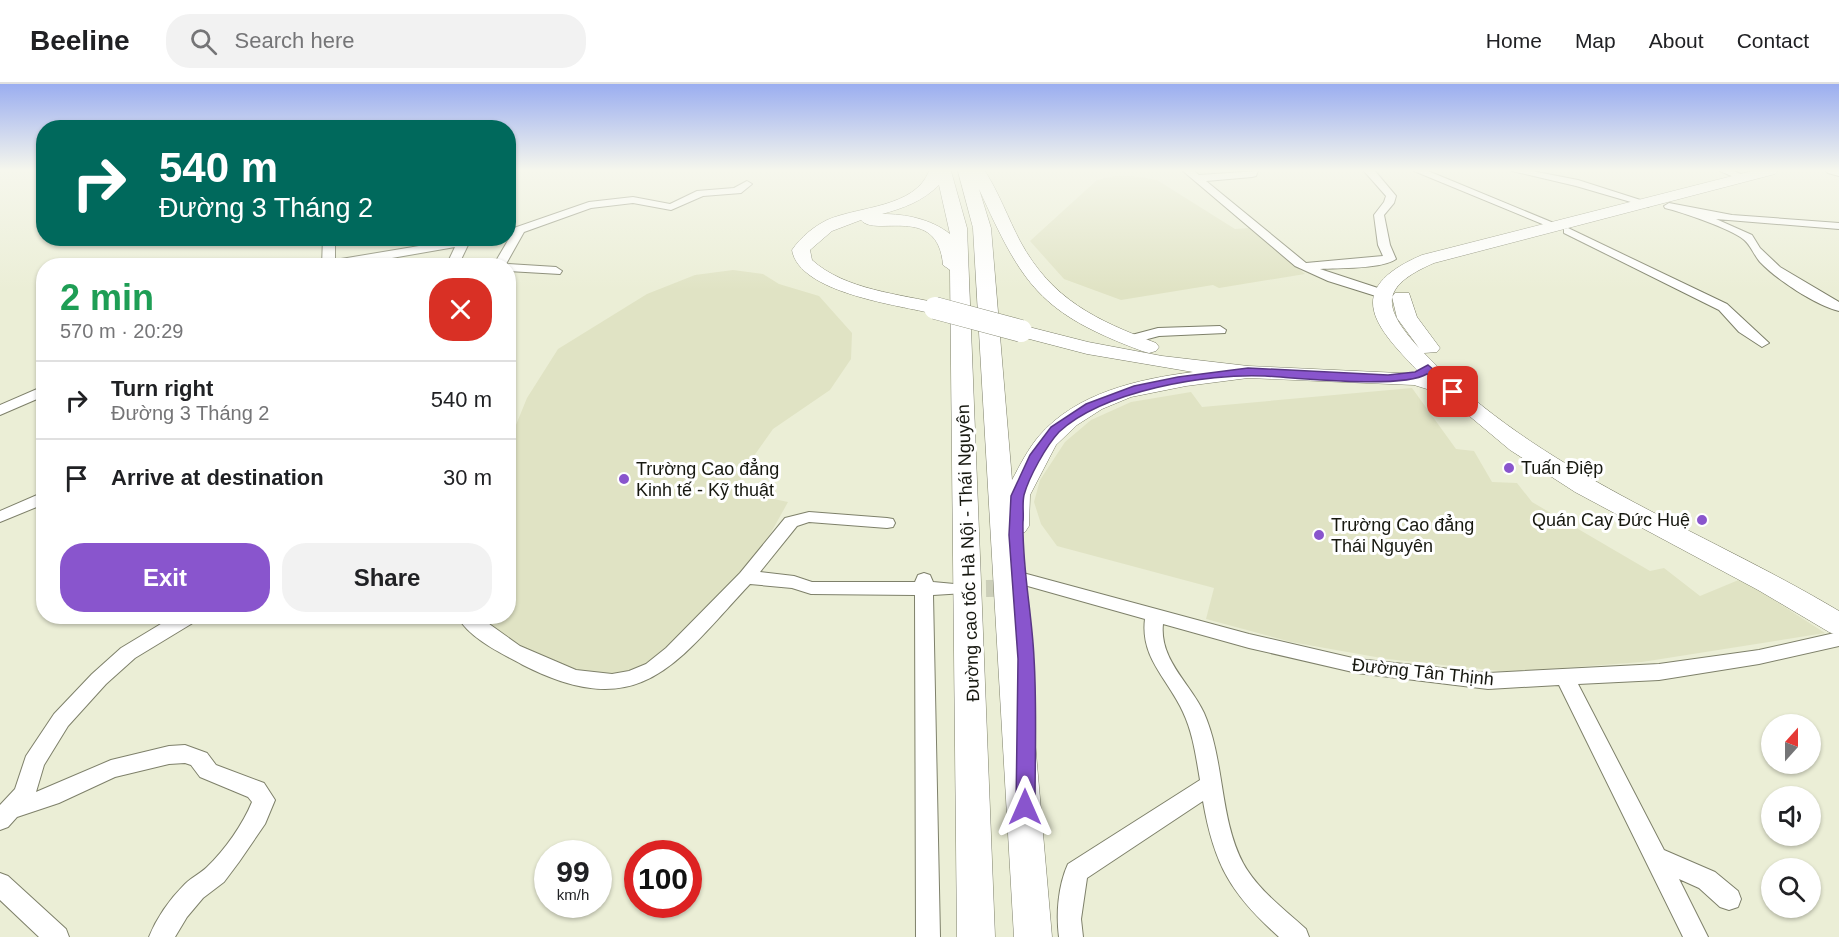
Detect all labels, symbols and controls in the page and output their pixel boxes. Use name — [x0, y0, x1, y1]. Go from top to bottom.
search box — [166, 14, 586, 68]
text: Beeline — [30, 25, 130, 56]
icon: search — [187, 25, 220, 58]
text: Search here — [235, 28, 354, 53]
text: Home — [1486, 29, 1542, 52]
text: Map — [1575, 29, 1616, 52]
text: About — [1649, 29, 1704, 52]
text: Contact — [1737, 29, 1809, 52]
icon: right — [60, 144, 138, 222]
text: 540 m — [159, 144, 278, 191]
text: Đường 3 Tháng 2 — [159, 193, 373, 223]
text: 2 min — [60, 277, 154, 318]
button: close — [429, 278, 492, 341]
text: 570 m · 20:29 — [60, 320, 183, 342]
pin — [1427, 366, 1478, 417]
icon: arrive — [1436, 375, 1469, 408]
text: Turn right — [111, 376, 213, 401]
icon: right — [60, 384, 93, 417]
text: 540 m — [431, 387, 492, 412]
text: Đường 3 Tháng 2 — [111, 402, 269, 424]
street label: Đường cao tốc Hà Nội - Thái Nguyên — [953, 404, 983, 702]
place label: Trường Cao đẳng Kinh tế - Kỹ thuật — [636, 458, 779, 500]
place label: Tuấn Điệp — [1521, 458, 1603, 478]
marker: Tuấn Điệp — [1502, 461, 1516, 475]
icon: arrive — [60, 462, 93, 495]
text: Arrive at destination — [111, 465, 324, 490]
text: 30 m — [443, 465, 492, 490]
marker: Trường Cao đẳng Kinh tế - Kỹ thuật — [617, 472, 631, 486]
place label: Quán Cay Đức Huệ — [1532, 510, 1690, 530]
marker: Quán Cay Đức Huệ — [1695, 513, 1709, 527]
place label: Trường Cao đẳng Thái Nguyên — [1331, 514, 1474, 556]
marker: Trường Cao đẳng Thái Nguyên — [1312, 528, 1326, 542]
button: Exit — [60, 543, 270, 612]
button: Share — [282, 543, 492, 612]
street label: Đường Tân Thịnh — [1351, 655, 1495, 689]
north arrow — [1761, 714, 1821, 774]
map controls — [1761, 714, 1821, 918]
position arrow — [993, 775, 1057, 839]
button: sound — [1761, 786, 1821, 846]
speed limit sign: 100 — [624, 840, 702, 918]
text: 99 — [556, 855, 590, 888]
button: search — [1761, 858, 1821, 918]
text: km/h — [557, 886, 589, 903]

